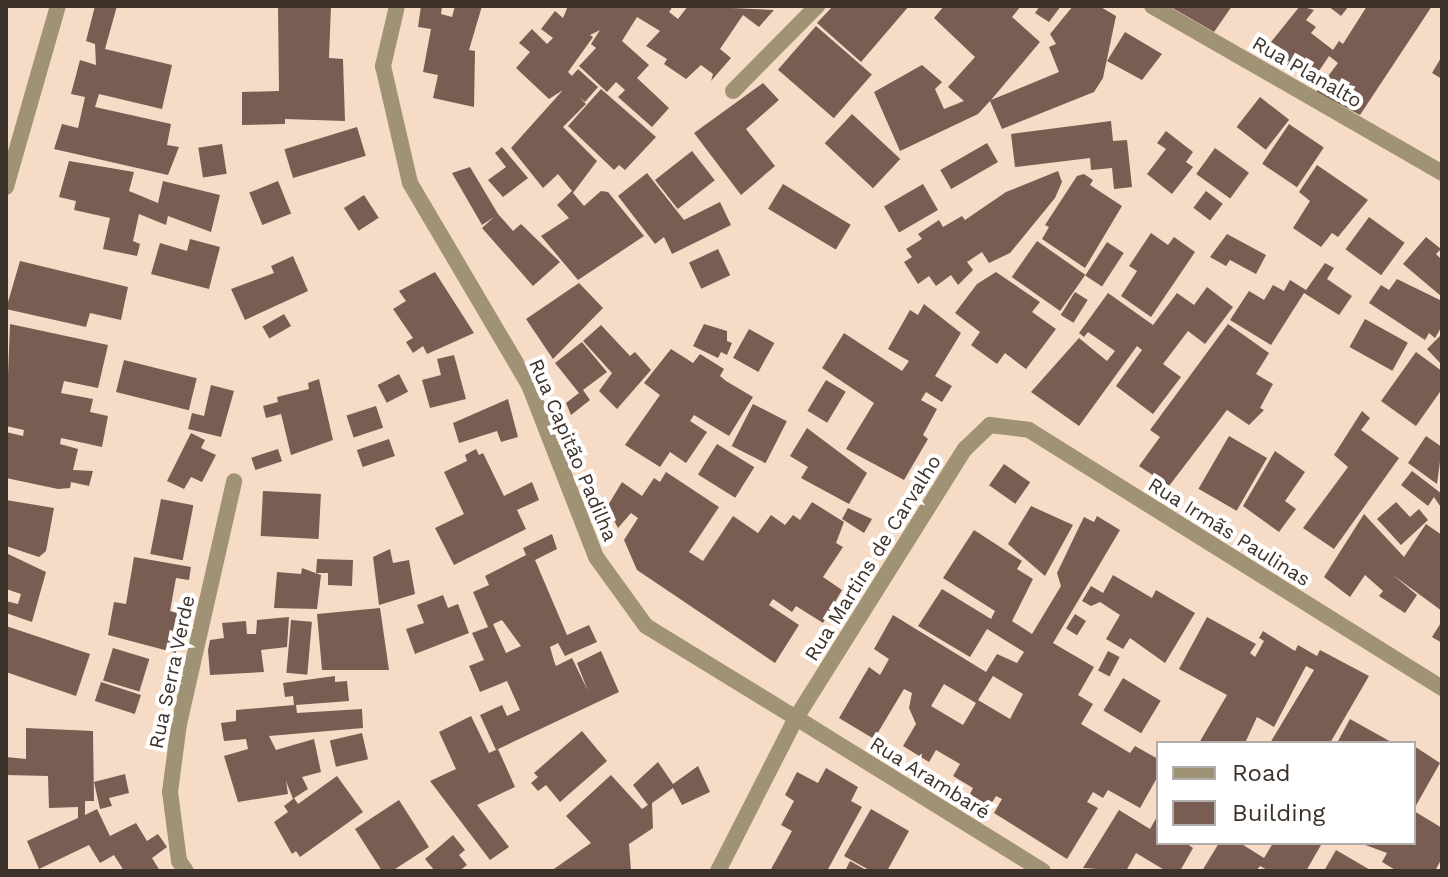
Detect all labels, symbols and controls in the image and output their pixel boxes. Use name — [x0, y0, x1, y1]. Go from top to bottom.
street label: Rua Planalto — [1248, 31, 1366, 113]
street label: Rua Capitão Padilha — [524, 355, 622, 545]
street label: Rua Martins de Carvalho — [800, 450, 946, 666]
street label: Rua Irmãs Paulinas — [1143, 472, 1315, 592]
street label: Rua Serra Verde — [144, 592, 200, 752]
street label: Rua Arambaré — [865, 731, 995, 825]
legend — [1156, 741, 1416, 845]
text: Road — [1232, 759, 1291, 787]
text: Building — [1232, 799, 1325, 827]

